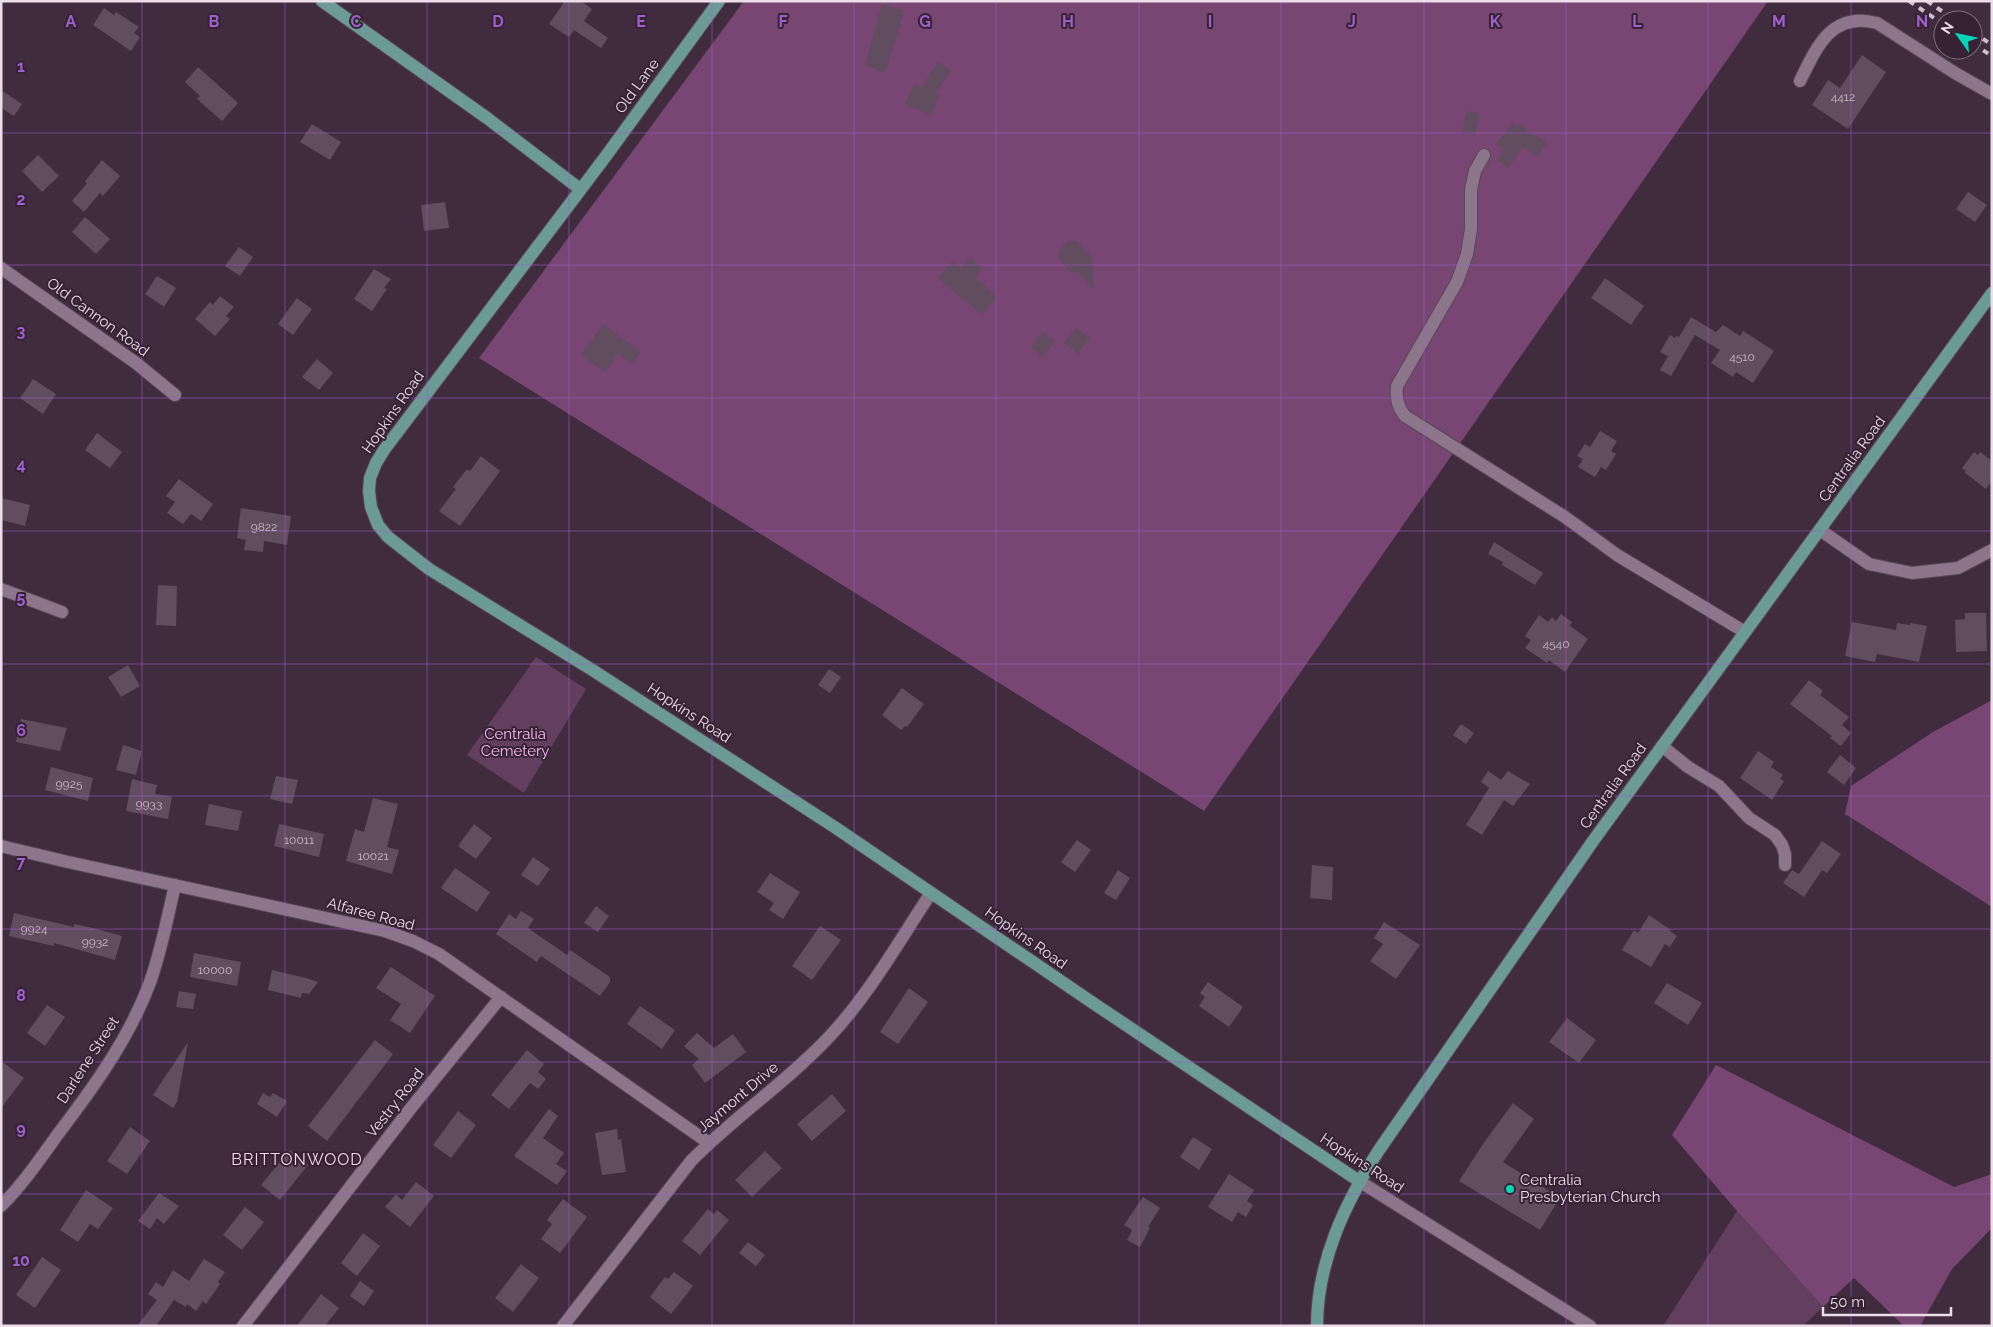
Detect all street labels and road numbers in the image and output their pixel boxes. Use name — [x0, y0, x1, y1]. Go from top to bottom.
street label: Old Lane — [611, 55, 663, 117]
street label: Old Cannon Road — [43, 274, 153, 360]
street label: Hopkins Road — [358, 367, 428, 457]
street label: Centralia Road — [1815, 413, 1889, 505]
street label: Hopkins Road — [644, 679, 734, 747]
street label: Centralia Road — [1576, 740, 1650, 832]
street label: Alfaree Road — [325, 894, 417, 934]
street label: Hopkins Road — [981, 903, 1071, 973]
street label: Darlene Street — [53, 1013, 123, 1107]
street label: Jaymont Drive — [694, 1058, 782, 1136]
street label: Vestry Road — [362, 1065, 428, 1141]
street label: Hopkins Road — [1317, 1129, 1407, 1197]

